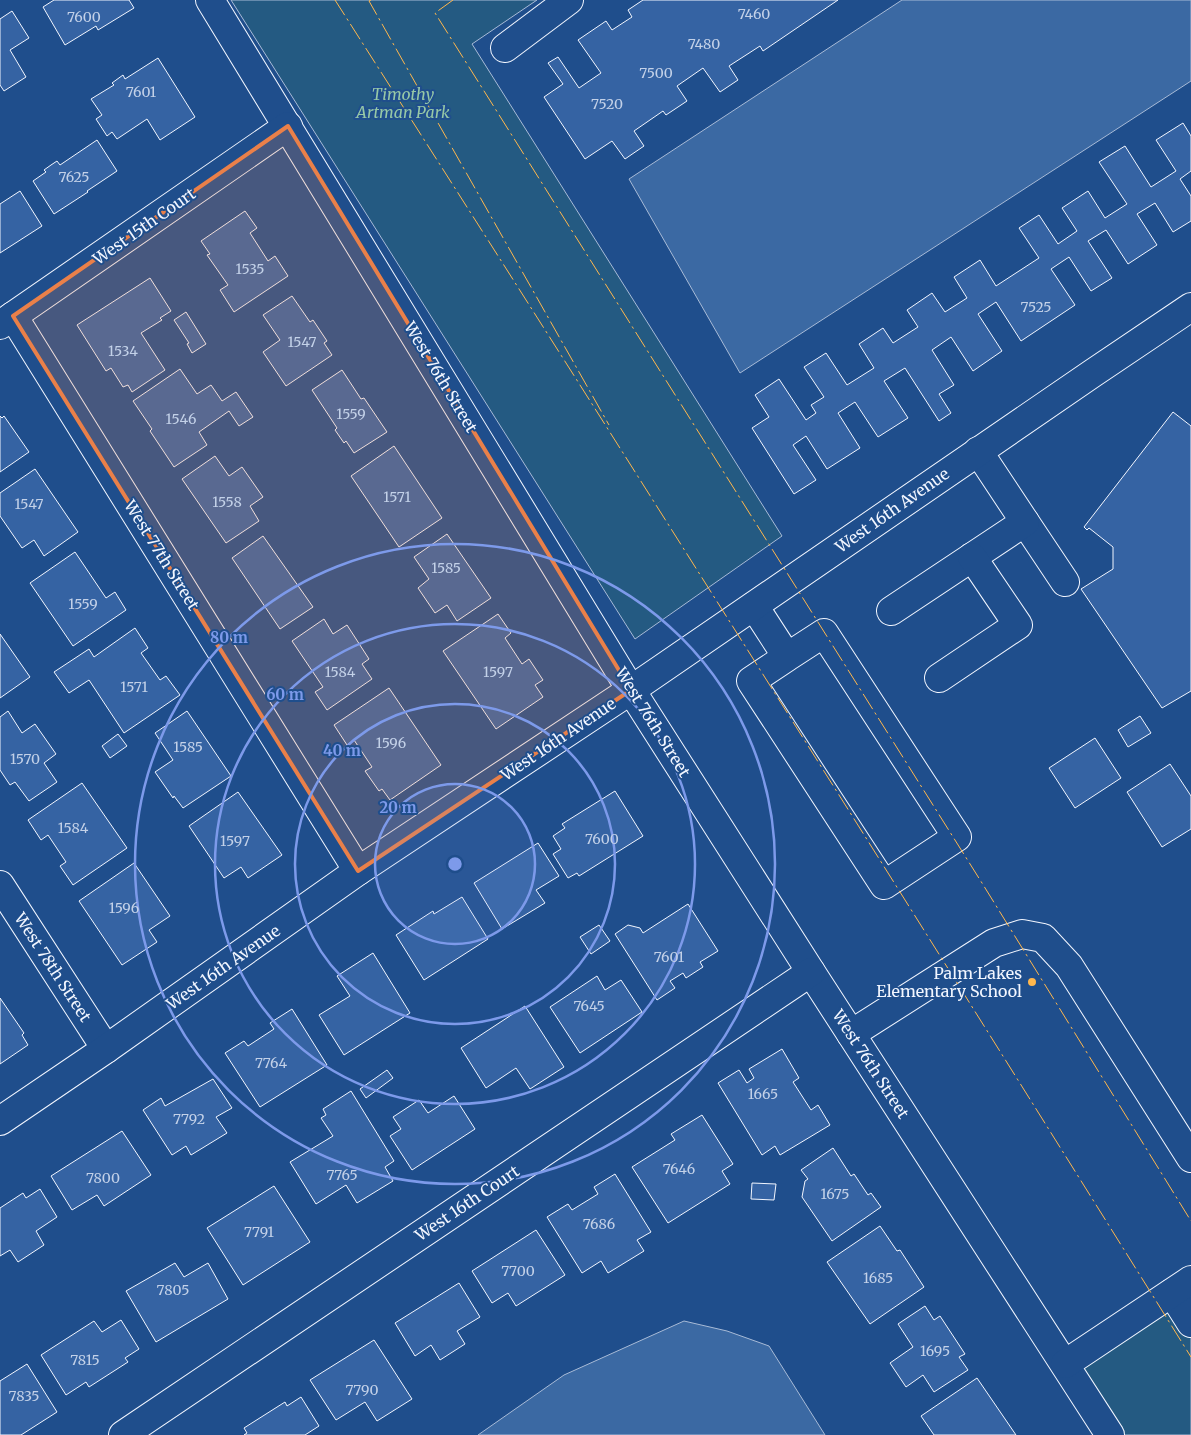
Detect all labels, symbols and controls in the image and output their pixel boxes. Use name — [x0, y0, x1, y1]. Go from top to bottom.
house number: 7460 — [738, 5, 770, 23]
house number: 7600 — [67, 8, 101, 26]
house number: 7480 — [688, 35, 720, 53]
house number: 7500 — [639, 64, 673, 82]
house number: 7601 — [126, 83, 156, 101]
park label: Timothy Artman Park — [354, 84, 450, 122]
house number: 7520 — [591, 95, 623, 113]
house number: 7625 — [58, 168, 90, 186]
street label: West 15th Court — [88, 183, 200, 269]
house number: 1535 — [236, 260, 264, 278]
house number: 7525 — [1020, 298, 1052, 316]
street label: West 76th Street — [400, 317, 482, 437]
house number: 1547 — [287, 333, 317, 351]
house number: 1534 — [108, 342, 138, 360]
house number: 1559 — [336, 405, 366, 423]
house number: 1546 — [166, 410, 196, 428]
street label: West 16th Avenue — [830, 463, 953, 557]
house number: 1571 — [383, 488, 411, 506]
house number: 1558 — [212, 493, 242, 511]
house number: 1547 — [14, 495, 44, 513]
street label: West 77th Street — [120, 496, 204, 614]
house number: 1585 — [431, 559, 461, 577]
house number: 1559 — [68, 595, 98, 613]
text: 80 m — [210, 628, 248, 647]
house number: 1584 — [325, 663, 356, 681]
house number: 1597 — [483, 663, 513, 681]
street label: West 76th Street — [611, 663, 695, 781]
house number: 1571 — [120, 678, 148, 696]
text: 60 m — [266, 685, 304, 704]
street label: West 16th Avenue — [496, 693, 619, 785]
house number: 1596 — [376, 734, 406, 752]
house number: 1585 — [173, 738, 203, 756]
text: 40 m — [323, 741, 361, 760]
house number: 1570 — [10, 750, 40, 768]
text: 20 m — [379, 798, 417, 817]
house number: 1584 — [58, 819, 89, 837]
house number: 7600 — [585, 830, 619, 848]
house number: 1597 — [220, 832, 250, 850]
centre of rings — [446, 855, 464, 873]
house number: 1596 — [109, 899, 139, 917]
street label: West 78th Street — [10, 908, 96, 1026]
street label: West 16th Avenue — [161, 920, 284, 1014]
house number: 7601 — [654, 948, 684, 966]
place label: Palm Lakes Elementary School — [876, 963, 1022, 1001]
marker: Palm Lakes Elementary School — [1026, 976, 1038, 988]
house number: 7645 — [573, 997, 605, 1015]
street label: West 76th Street — [828, 1005, 914, 1123]
house number: 7764 — [255, 1054, 287, 1072]
house number: 1665 — [748, 1085, 778, 1103]
house number: 7792 — [173, 1110, 205, 1128]
street label: West 16th Court — [410, 1160, 523, 1246]
house number: 7646 — [663, 1160, 695, 1178]
house number: 7765 — [326, 1166, 358, 1184]
house number: 7800 — [86, 1169, 120, 1187]
house number: 1675 — [821, 1185, 849, 1203]
house number: 7686 — [583, 1215, 615, 1233]
house number: 7791 — [244, 1223, 274, 1241]
house number: 7700 — [501, 1262, 535, 1280]
house number: 1685 — [863, 1269, 893, 1287]
house number: 7805 — [157, 1281, 189, 1299]
house number: 1695 — [920, 1342, 950, 1360]
house number: 7815 — [70, 1351, 100, 1369]
house number: 7790 — [345, 1381, 379, 1399]
house number: 7835 — [9, 1387, 39, 1405]

